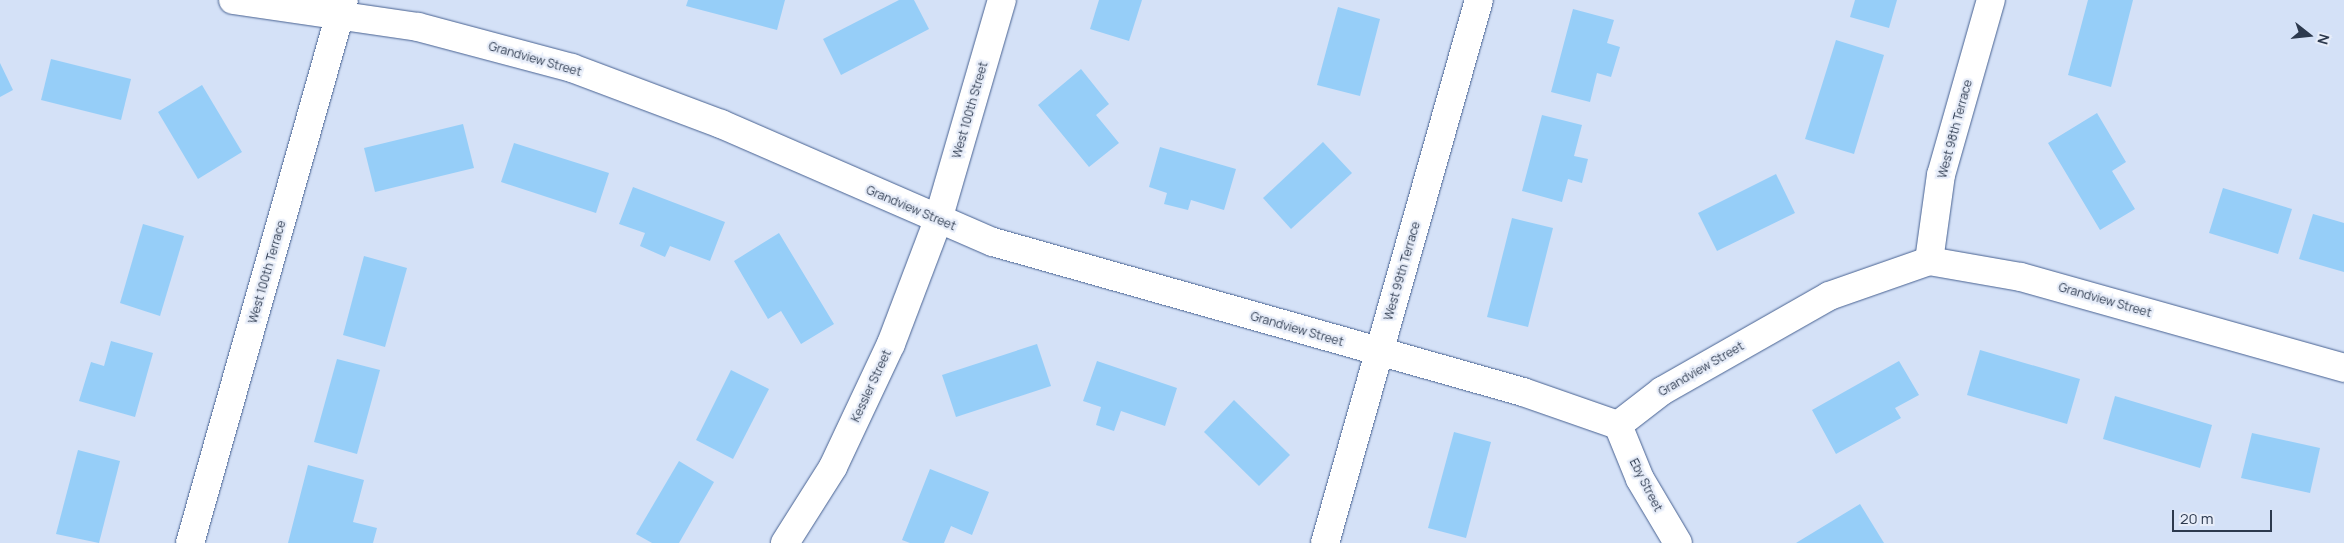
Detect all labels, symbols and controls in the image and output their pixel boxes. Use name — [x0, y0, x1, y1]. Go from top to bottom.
north arrow — [2284, 10, 2334, 60]
text: N — [2313, 32, 2334, 47]
street label: Grandview Street — [487, 39, 583, 79]
street label: West 100th Street — [949, 60, 991, 160]
street label: West 98th Terrace — [1935, 78, 1975, 180]
street label: Grandview Street — [864, 183, 958, 233]
street label: West 100th Terrace — [245, 219, 289, 325]
street label: West 99th Terrace — [1381, 220, 1423, 322]
street label: Grandview Street — [2057, 280, 2153, 320]
street label: Grandview Street — [1249, 309, 1345, 349]
street label: Grandview Street — [1656, 339, 1746, 399]
street label: Kessler Street — [848, 348, 894, 424]
street label: Eby Street — [1627, 456, 1665, 514]
scale bar — [2174, 500, 2274, 532]
text: 20 m — [2180, 508, 2213, 529]

